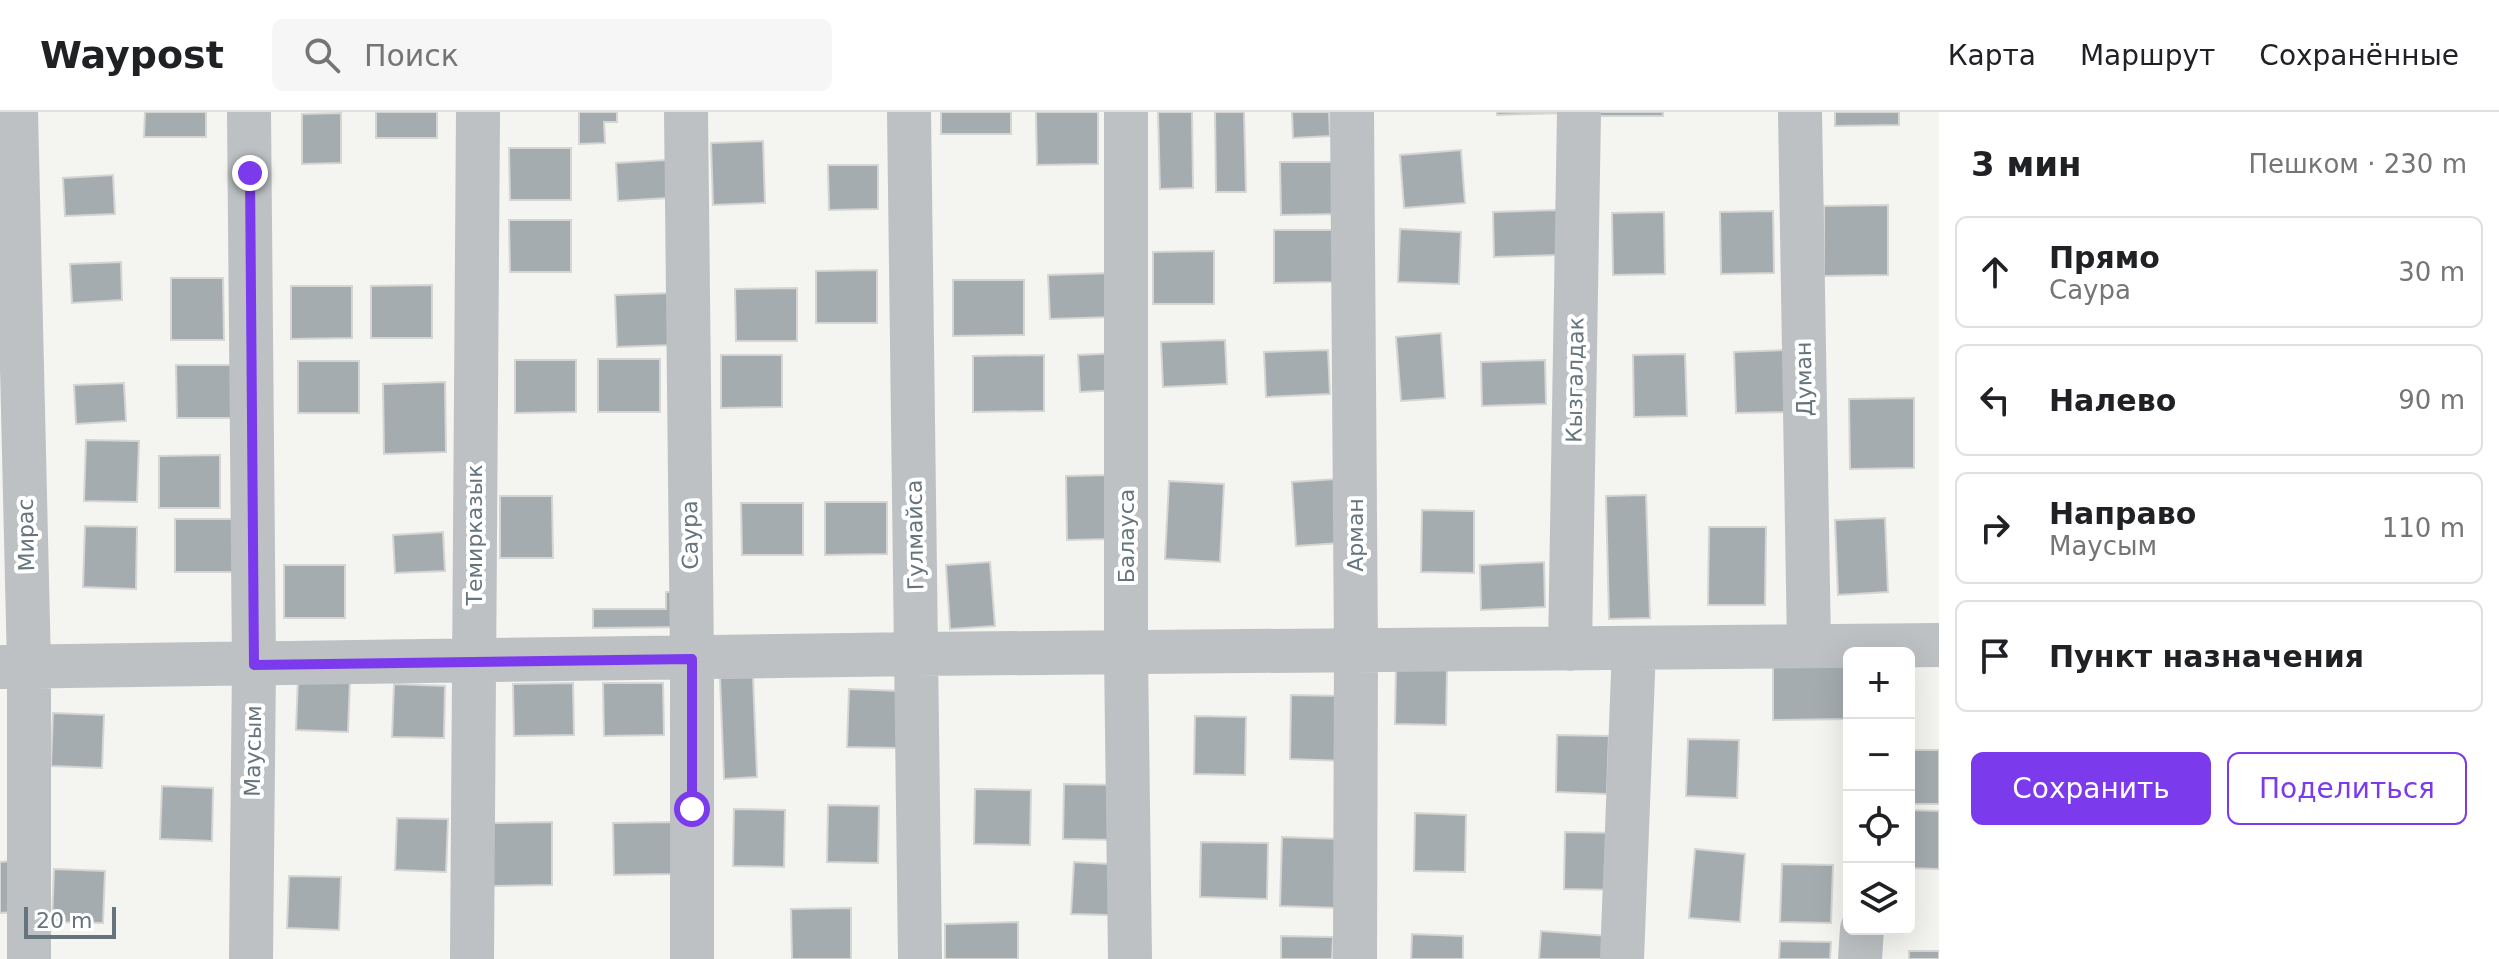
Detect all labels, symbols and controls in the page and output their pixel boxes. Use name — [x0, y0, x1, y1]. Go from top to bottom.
search box — [272, 19, 832, 91]
text: Waypost — [40, 33, 224, 77]
icon: search — [300, 33, 344, 77]
text: Поиск — [364, 38, 459, 73]
text: Карта — [1948, 39, 2036, 72]
text: Маршрут — [2080, 39, 2215, 72]
text: Сохранённые — [2259, 39, 2459, 72]
text: 3 мин — [1971, 144, 2082, 184]
text: Пешком · 230 m — [2248, 149, 2467, 179]
route end — [232, 155, 268, 191]
text: Прямо — [2049, 240, 2160, 275]
icon: ahead — [1973, 250, 2017, 294]
text: 30 m — [2398, 257, 2465, 287]
text: Саура — [2049, 275, 2131, 305]
street label: Кызгалдак — [1561, 317, 1589, 443]
street label: Думан — [1791, 341, 1817, 417]
icon: left — [1973, 378, 2017, 422]
text: Налево — [2049, 383, 2176, 418]
text: 90 m — [2398, 385, 2465, 415]
street label: Темирказык — [462, 465, 487, 606]
street label: Гулмайса — [902, 480, 928, 590]
street label: Балауса — [1114, 489, 1139, 583]
text: Направо — [2049, 496, 2196, 531]
street label: Мирас — [13, 498, 39, 572]
street label: Арман — [1343, 498, 1368, 572]
street label: Саура — [677, 500, 703, 570]
icon: right — [1973, 506, 2017, 550]
text: 110 m — [2382, 513, 2465, 543]
text: Маусым — [2049, 531, 2157, 561]
icon: arrive — [1973, 634, 2017, 678]
text: Пункт назначения — [2049, 639, 2364, 674]
map controls — [1843, 647, 1915, 935]
button: + — [1843, 647, 1915, 719]
street label: Маусым — [240, 705, 266, 797]
button: − — [1843, 719, 1915, 791]
button: Сохранить — [1971, 752, 2211, 825]
button: Поделиться — [2227, 752, 2467, 825]
route start — [674, 791, 710, 827]
button: locate — [1843, 791, 1915, 863]
button: layers — [1843, 863, 1915, 935]
scale bar — [24, 903, 116, 939]
text: 20 m — [36, 908, 92, 933]

